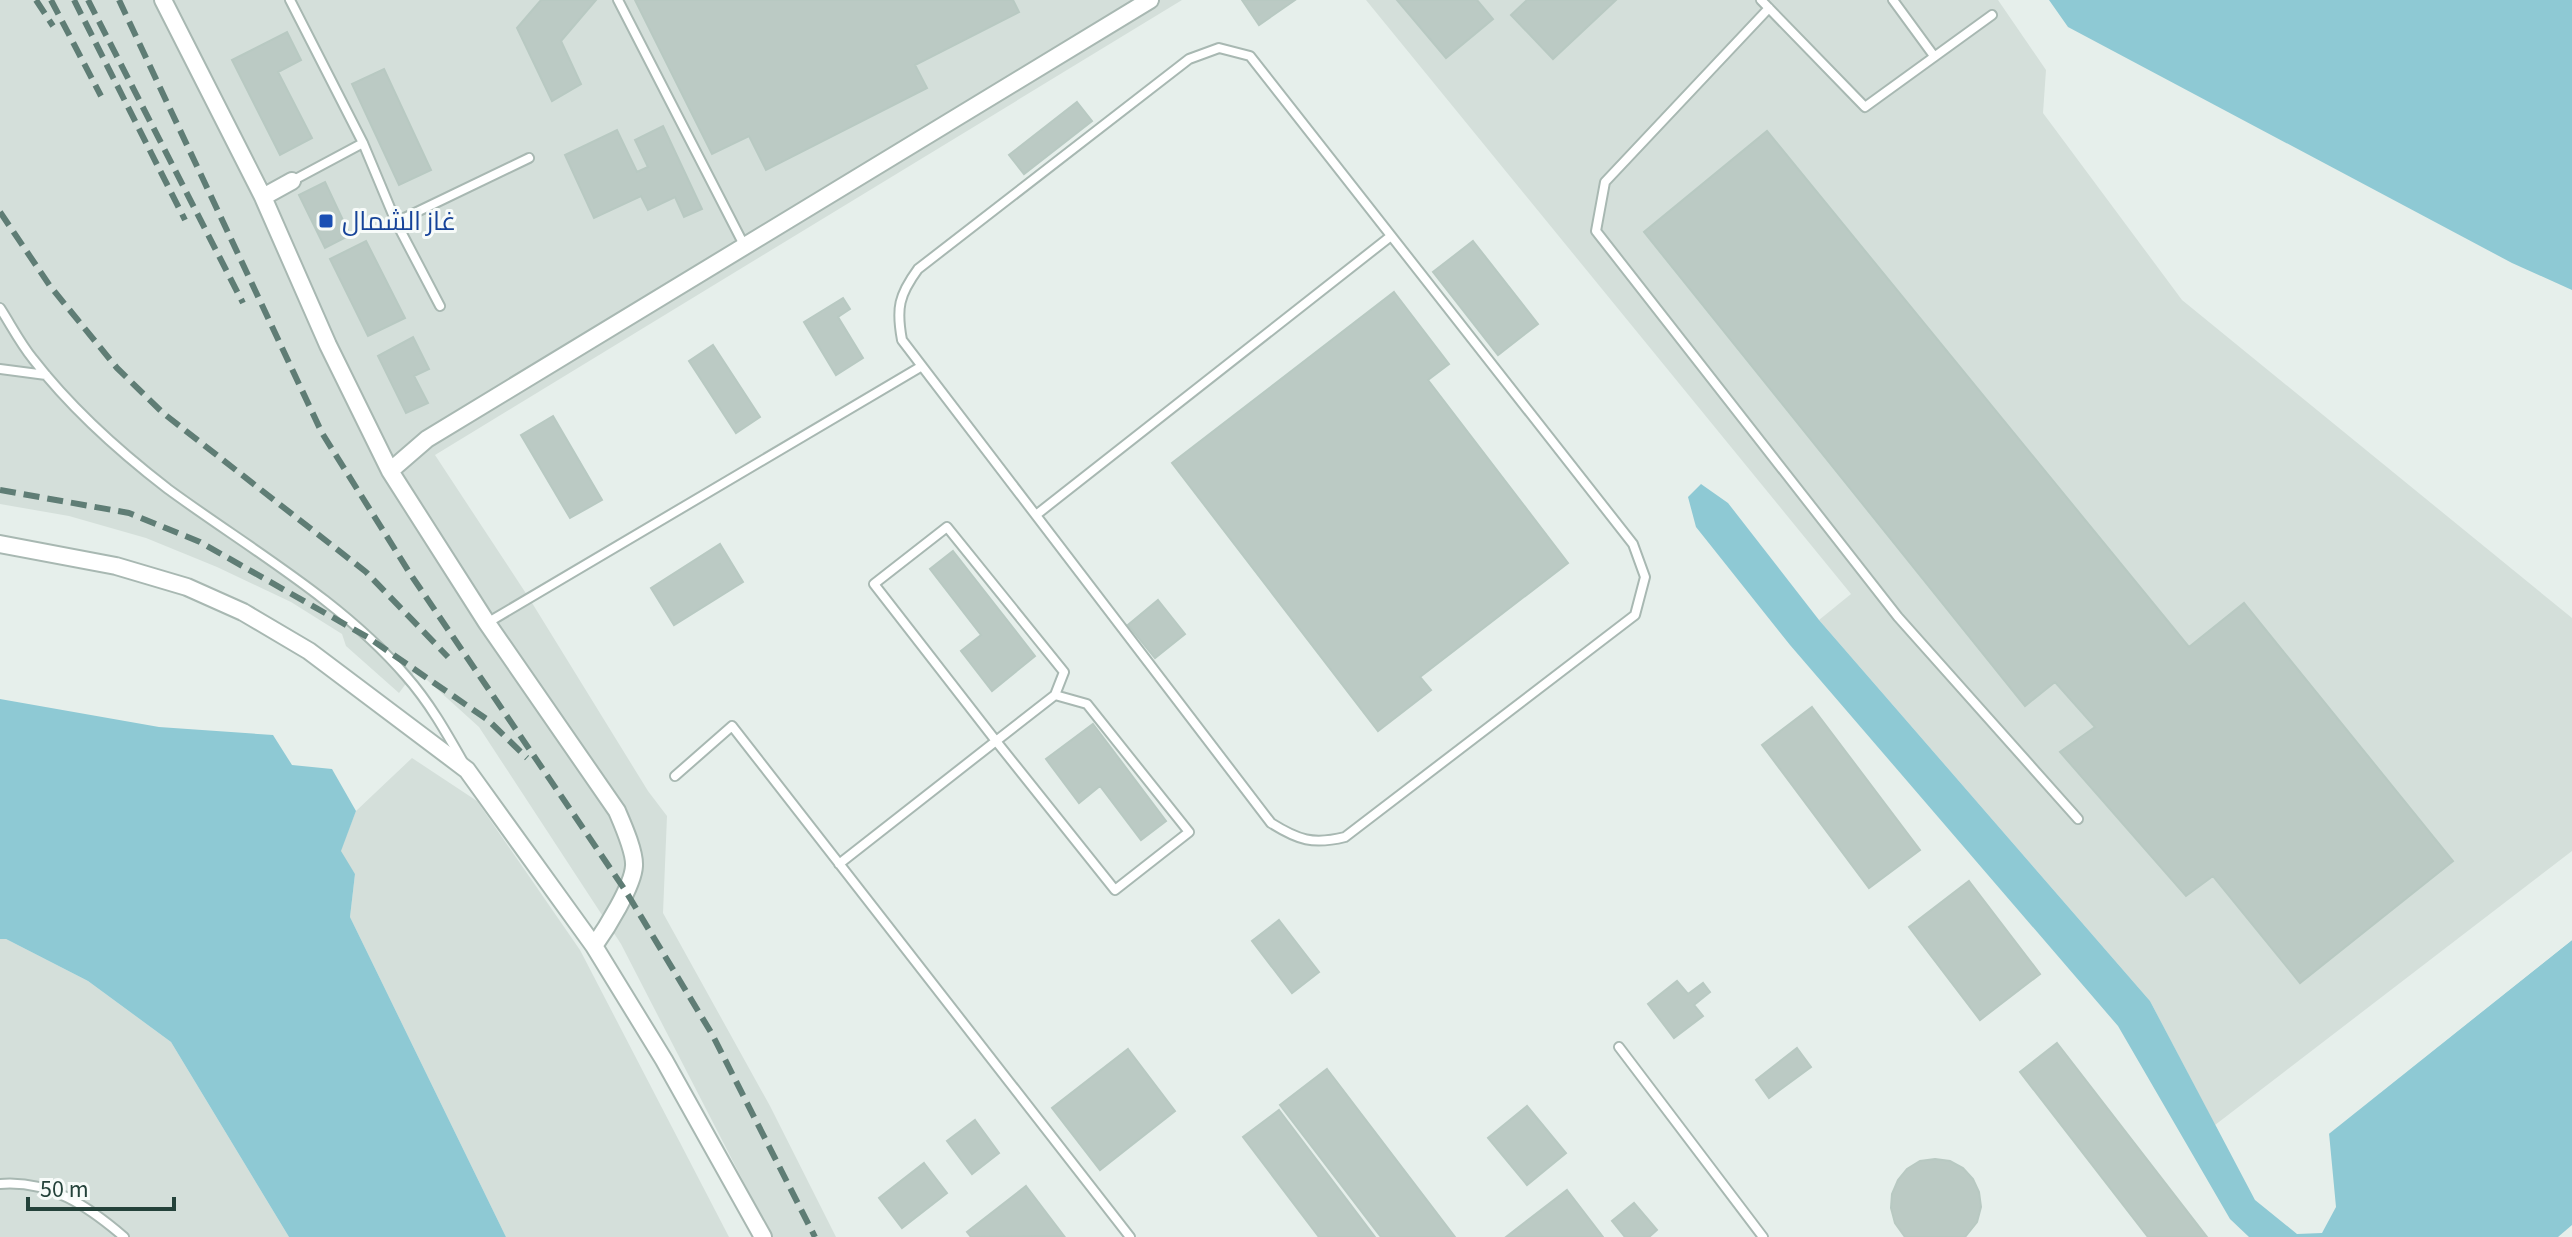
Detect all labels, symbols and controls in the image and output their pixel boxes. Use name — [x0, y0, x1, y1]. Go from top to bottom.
place label: غاز الشمال — [342, 203, 456, 240]
marker: غاز الشمال — [317, 212, 335, 230]
scale bar — [28, 1161, 174, 1211]
text: 50 m — [40, 1172, 89, 1207]

